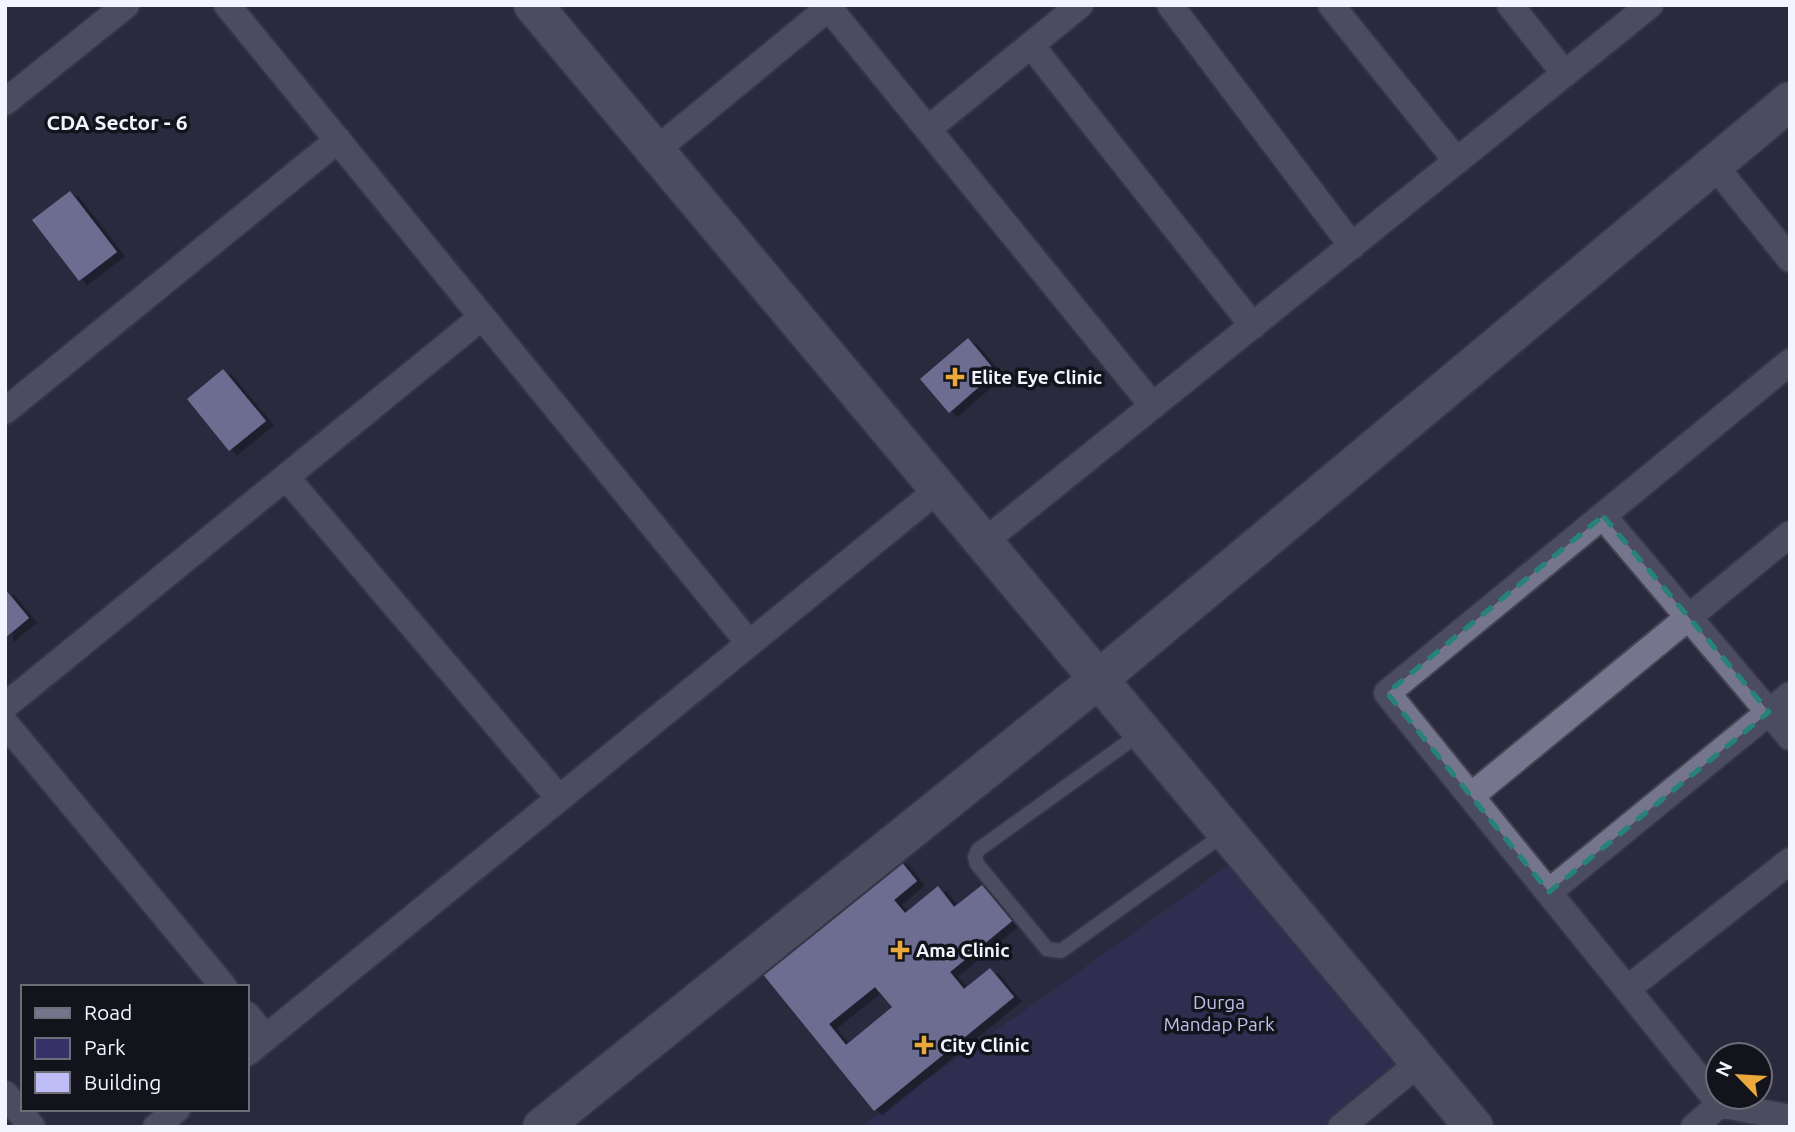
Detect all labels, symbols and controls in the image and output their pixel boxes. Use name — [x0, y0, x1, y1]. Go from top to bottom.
district label: CDA Sector - 6 — [46, 110, 188, 134]
place label: Elite Eye Clinic — [971, 366, 1102, 388]
marker: Elite Eye Clinic — [945, 367, 965, 387]
place label: Ama Clinic — [916, 939, 1009, 961]
marker: Ama Clinic — [890, 940, 910, 960]
legend — [21, 985, 248, 1111]
park label: Durga Mandap Park — [1163, 991, 1275, 1035]
text: Road — [84, 1000, 132, 1024]
place label: City Clinic — [940, 1034, 1029, 1056]
text: Park — [84, 1035, 126, 1059]
marker: City Clinic — [914, 1035, 934, 1055]
north arrow — [1704, 1041, 1774, 1111]
text: N — [1711, 1058, 1737, 1080]
text: Building — [84, 1070, 161, 1094]

